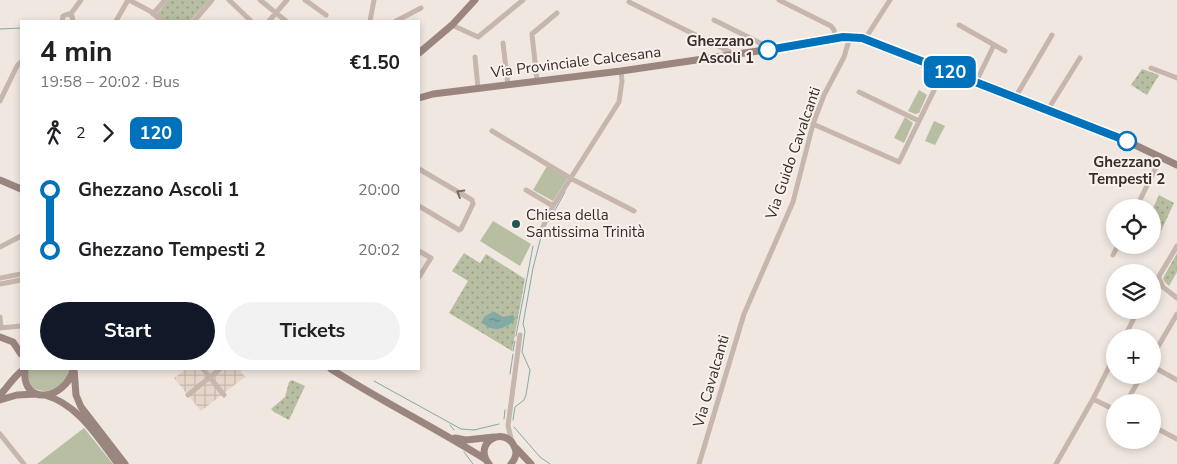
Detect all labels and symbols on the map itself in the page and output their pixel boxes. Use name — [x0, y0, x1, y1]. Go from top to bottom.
place label: Ghezzano Ascoli 1 — [686, 31, 754, 68]
marker: Ghezzano Ascoli 1 — [758, 40, 778, 60]
street label: Via Provinciale Calcesana — [489, 42, 662, 82]
line badge: 120 — [921, 56, 979, 88]
street label: Via Guido Cavalcanti — [761, 84, 825, 223]
marker: Ghezzano Tempesti 2 — [1117, 131, 1137, 151]
place label: Ghezzano Tempesti 2 — [1089, 152, 1165, 189]
one-way arrow — [456, 190, 465, 200]
place label: Chiesa della Santissima Trinità — [526, 205, 645, 242]
marker: Chiesa della Santissima Trinità — [510, 218, 522, 230]
street label: Via Cavalcanti — [688, 332, 734, 431]

